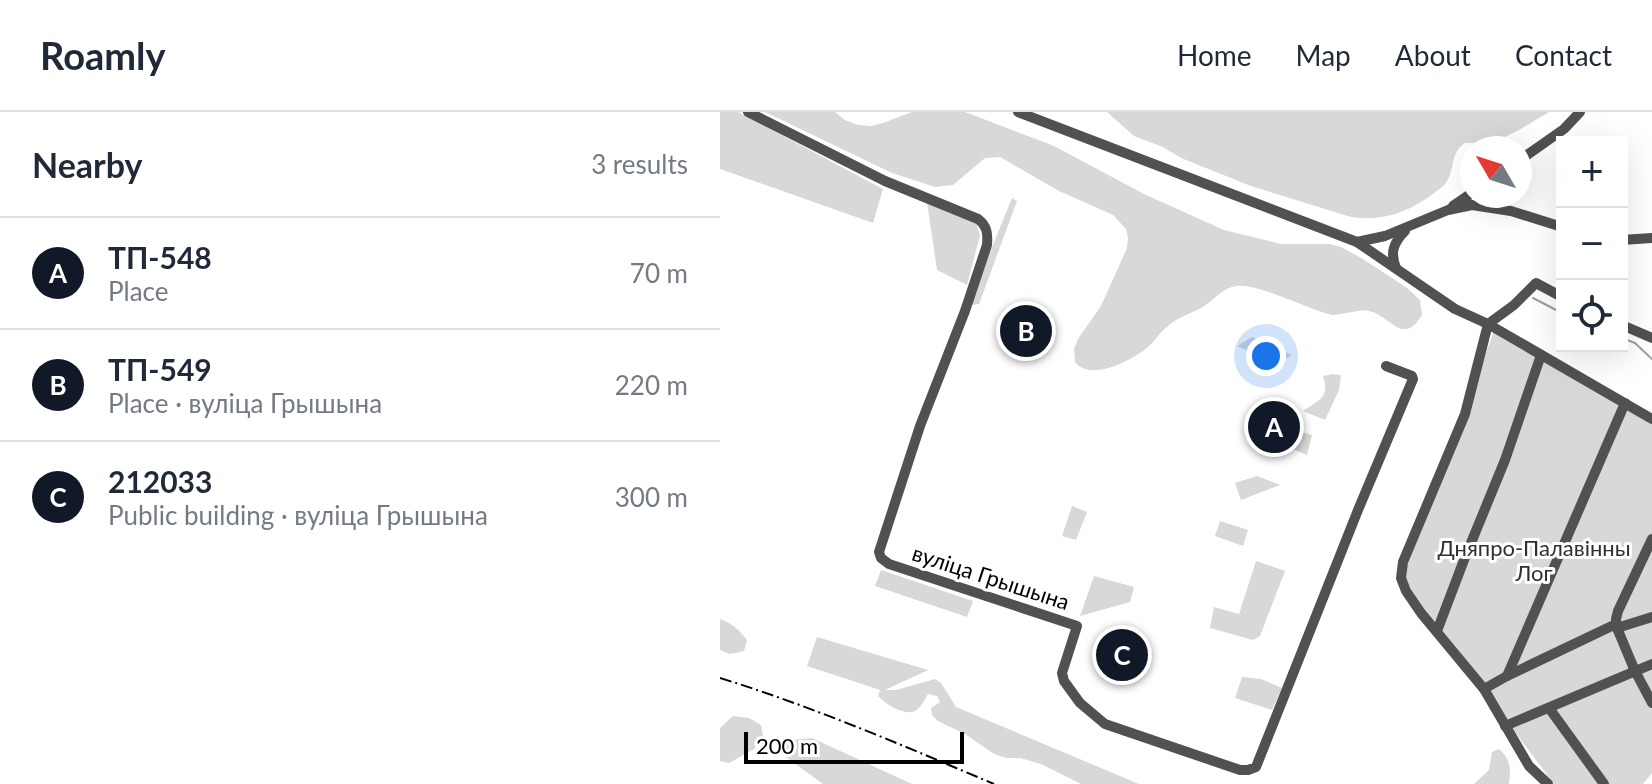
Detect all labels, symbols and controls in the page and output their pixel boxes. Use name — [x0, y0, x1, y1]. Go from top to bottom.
text: Roamly — [40, 32, 166, 78]
text: Home — [1177, 38, 1252, 72]
text: Map — [1296, 38, 1351, 72]
text: About — [1395, 38, 1471, 72]
text: Contact — [1515, 38, 1612, 72]
north arrow — [1460, 136, 1532, 208]
map controls — [1556, 136, 1628, 352]
button: + — [1556, 136, 1628, 208]
text: Nearby — [32, 144, 143, 185]
text: 3 results — [591, 148, 688, 180]
button: − — [1556, 208, 1628, 280]
text: ТП-548 — [108, 239, 212, 275]
text: A — [49, 257, 67, 289]
text: 70 m — [630, 257, 688, 289]
text: Place — [108, 275, 169, 307]
button: locate — [1556, 280, 1628, 352]
pin: B — [1000, 301, 1052, 361]
your location — [1246, 336, 1286, 376]
text: ТП-549 — [108, 351, 212, 387]
text: B — [49, 369, 67, 401]
text: 220 m — [615, 369, 688, 401]
text: Place · вуліца Грышына — [108, 387, 382, 419]
pin: A — [1248, 397, 1300, 457]
text: 212033 — [108, 463, 212, 499]
text: C — [49, 481, 67, 513]
text: 300 m — [615, 481, 688, 513]
text: Public building · вуліца Грышына — [108, 499, 488, 531]
park label: Дняпро-Палавінны Лог — [1437, 534, 1631, 586]
street label: вуліца Грышына — [909, 539, 1073, 615]
pin: C — [1096, 625, 1148, 685]
scale bar — [744, 728, 964, 764]
text: 200 m — [756, 732, 818, 759]

